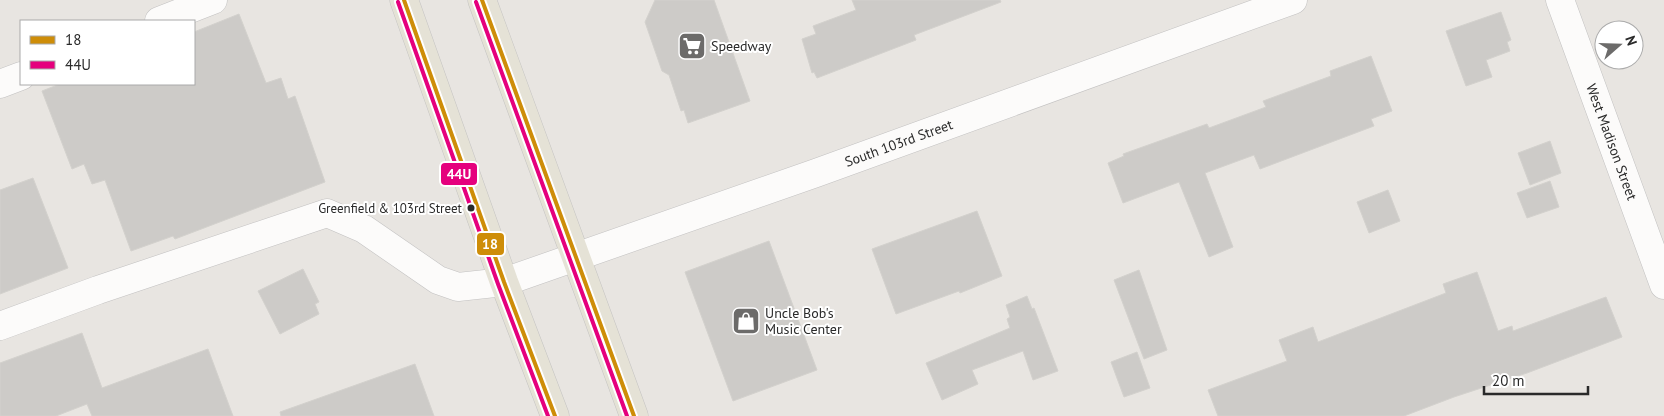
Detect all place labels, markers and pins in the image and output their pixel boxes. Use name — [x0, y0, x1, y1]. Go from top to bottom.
supermarket icon: Speedway — [677, 31, 707, 61]
place label: Speedway — [711, 37, 772, 55]
place label: Greenfield & 103rd Street — [318, 200, 463, 217]
marker: Greenfield & 103rd Street — [466, 203, 476, 213]
place label: Uncle Bob's Music Center — [765, 304, 842, 338]
shop icon: Uncle Bob's Music Center — [731, 306, 761, 336]

